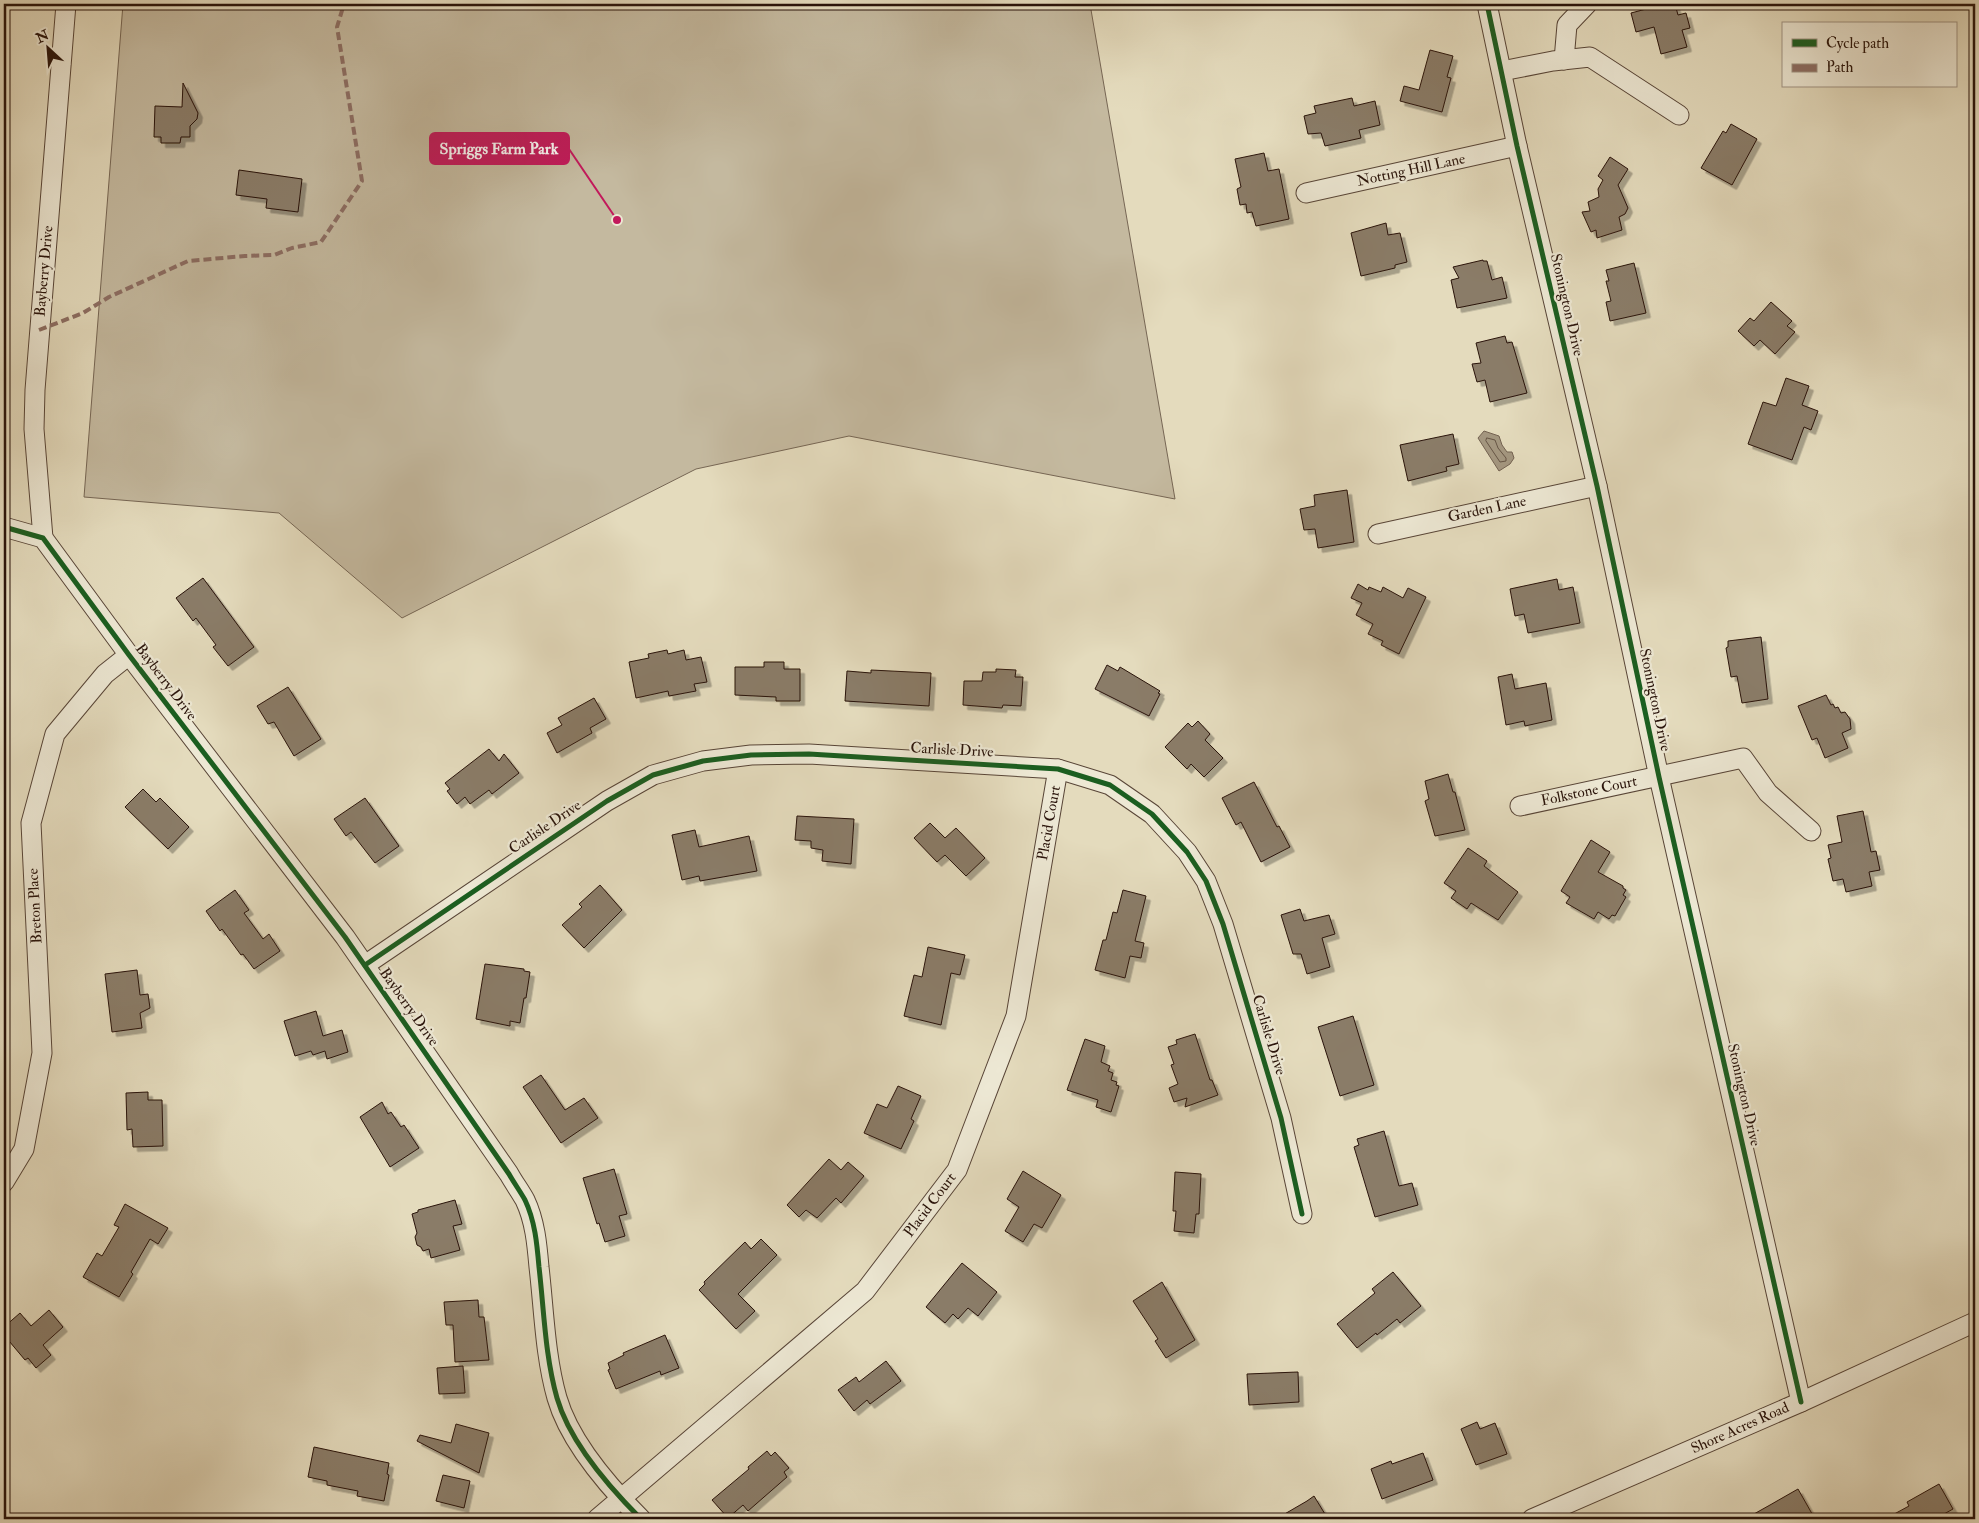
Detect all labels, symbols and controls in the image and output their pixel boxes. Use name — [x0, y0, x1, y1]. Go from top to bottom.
north arrow — [22, 22, 72, 72]
legend — [1782, 22, 1956, 88]
text: N — [32, 26, 52, 48]
text: Cycle path — [1826, 34, 1889, 54]
text: Path — [1826, 58, 1853, 77]
callout: Spriggs Farm Park — [430, 133, 569, 164]
text: Spriggs Farm Park — [440, 139, 559, 160]
street label: Notting Hill Lane — [1355, 149, 1467, 191]
street label: Bayberry Drive — [31, 225, 57, 317]
street label: Stonington Drive — [1546, 252, 1588, 358]
street label: Garden Lane — [1446, 491, 1528, 527]
street label: Bayberry Drive — [131, 640, 201, 724]
street label: Stonington Drive — [1635, 647, 1675, 753]
street label: Carlisle Drive — [910, 738, 994, 762]
street label: Folkstone Court — [1539, 772, 1639, 810]
street label: Placid Court — [1033, 784, 1065, 862]
street label: Carlisle Drive — [505, 796, 585, 858]
street label: Breton Place — [24, 868, 46, 944]
street label: Bayberry Drive — [375, 964, 443, 1050]
street label: Carlisle Drive — [1248, 992, 1290, 1078]
street label: Stonington Drive — [1723, 1042, 1765, 1148]
street label: Placid Court — [900, 1169, 960, 1241]
street label: Shore Acres Road — [1688, 1398, 1793, 1458]

